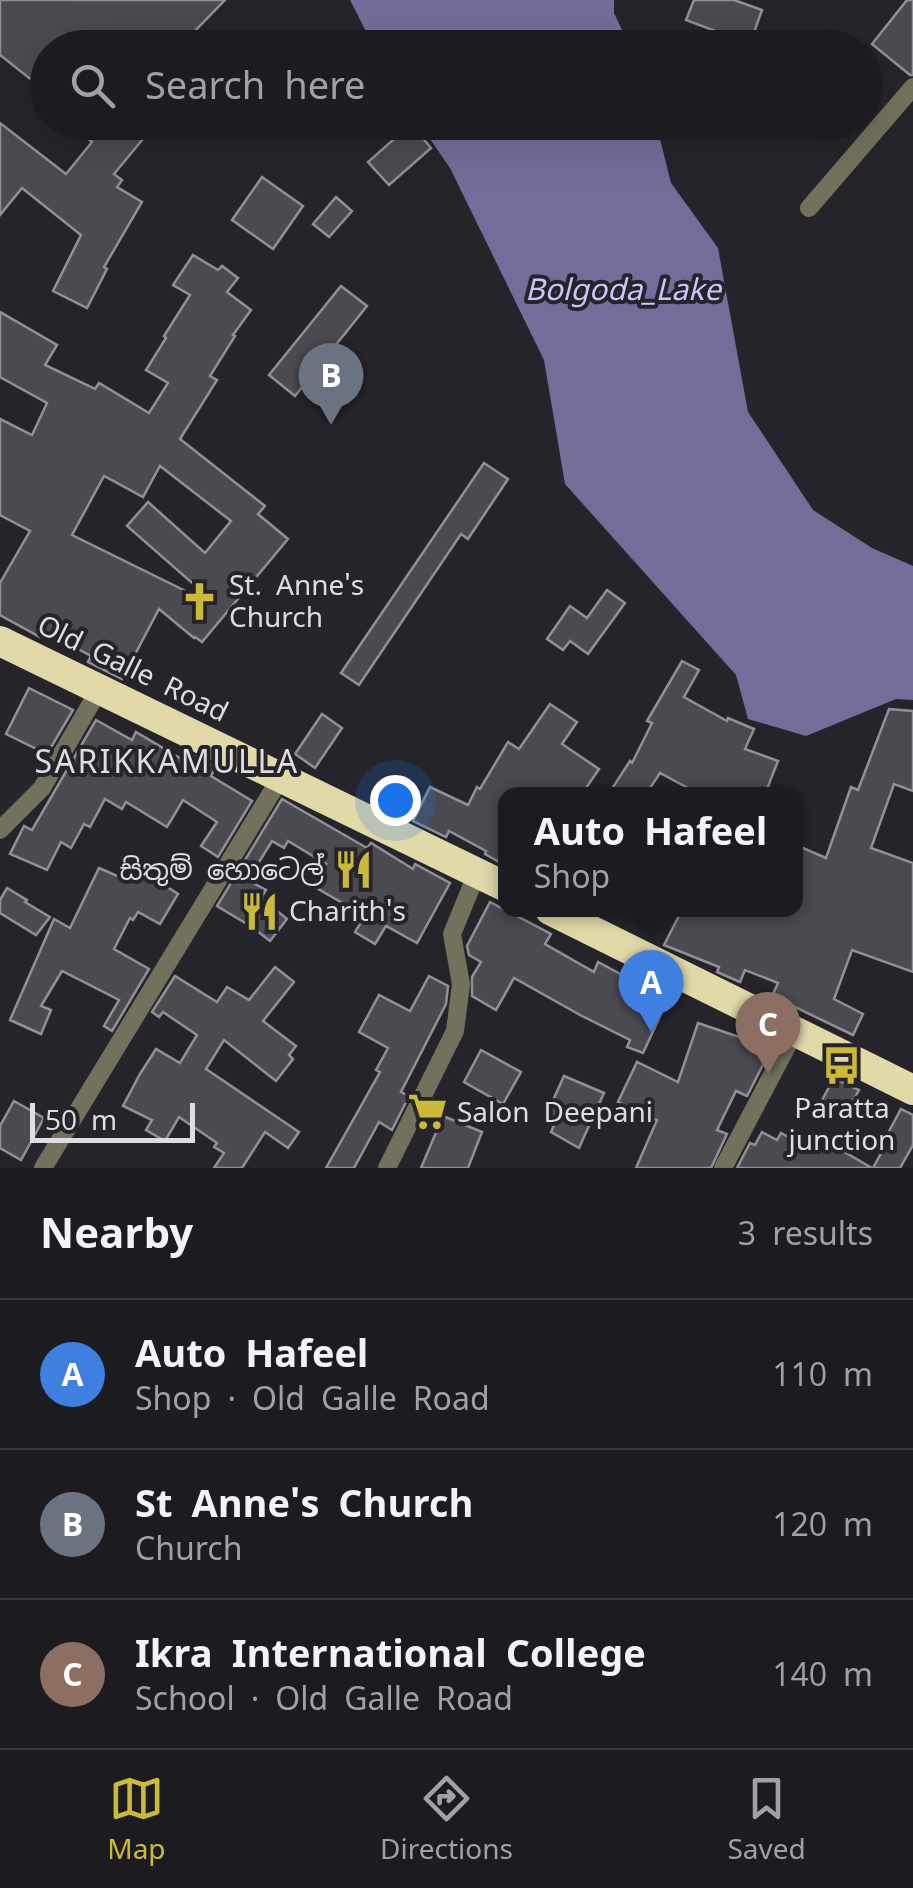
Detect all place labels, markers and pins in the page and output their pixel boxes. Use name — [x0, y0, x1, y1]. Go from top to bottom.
pin: B — [298, 342, 364, 425]
place label: St. Anne's Church — [229, 567, 364, 635]
church icon: St. Anne's Church — [178, 580, 220, 622]
restaurant icon: සිතුම් හොටෙල් — [333, 849, 375, 891]
place label: සිතුම් හොටෙල් — [119, 852, 324, 888]
restaurant icon: Charith's — [238, 890, 280, 932]
place label: Charith's — [289, 893, 406, 929]
pin: A — [618, 950, 684, 1032]
pin: C — [736, 992, 800, 1074]
bus stop icon: Paratta junction — [821, 1045, 863, 1087]
place label: Paratta junction — [787, 1090, 895, 1158]
supermarket icon: Salon Deepani — [406, 1091, 448, 1133]
place label: Salon Deepani — [457, 1094, 653, 1130]

